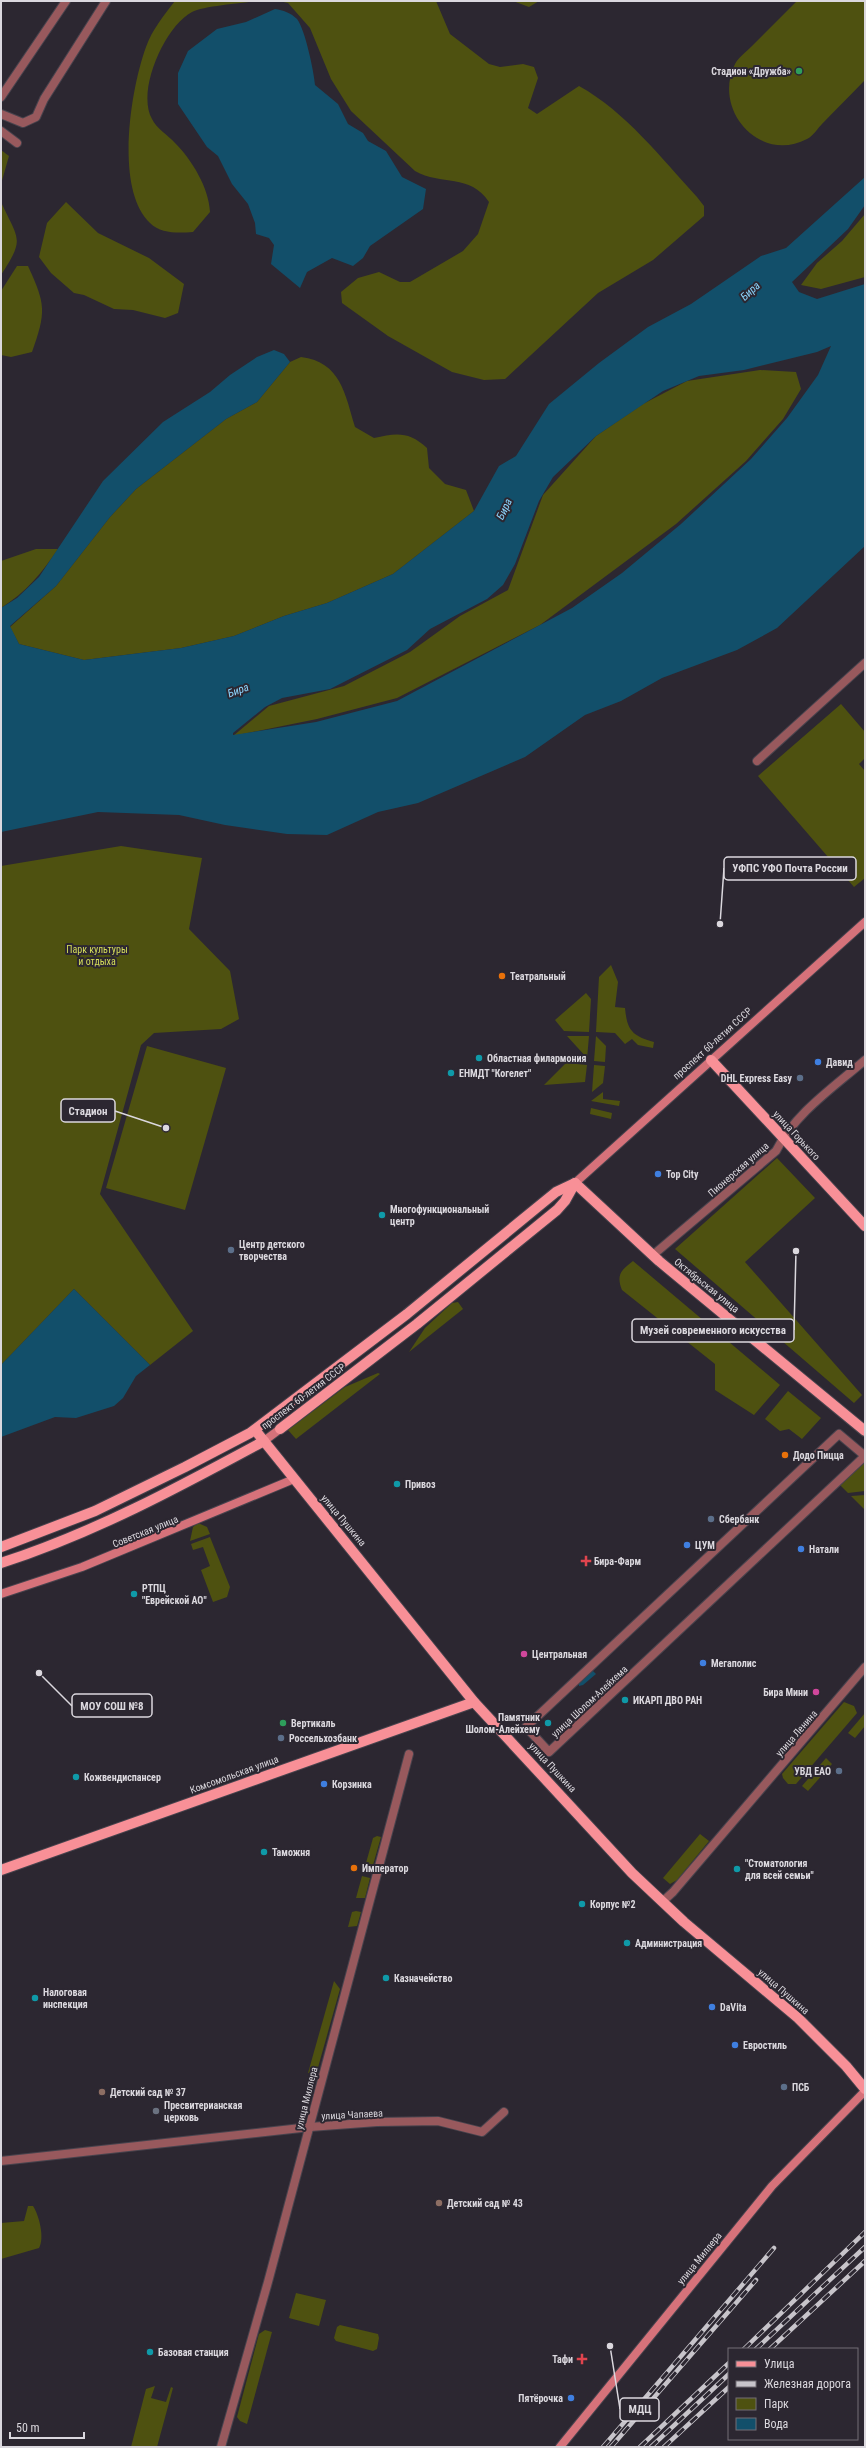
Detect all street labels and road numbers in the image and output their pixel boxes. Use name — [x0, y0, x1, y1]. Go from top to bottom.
street label: проспект 60-летия СССР — [671, 1005, 754, 1082]
street label: улица Горького — [771, 1108, 822, 1162]
street label: Пионерская улица — [706, 1140, 771, 1199]
street label: Октябрьская улица — [672, 1256, 741, 1315]
street label: проспект 60-летия СССР — [259, 1361, 348, 1431]
street label: улица Пушкина — [319, 1492, 368, 1548]
street label: Советская улица — [111, 1513, 180, 1550]
street label: улица Шолом-Алейхема — [549, 1663, 630, 1739]
street label: улица Ленина — [773, 1708, 819, 1759]
street label: улица Пушкина — [527, 1740, 579, 1795]
street label: Комсомольская улица — [188, 1753, 280, 1796]
street label: улица Пушкина — [756, 1966, 811, 2017]
street label: улица Миллера — [293, 2066, 320, 2130]
street label: улица Чапаева — [321, 2107, 383, 2122]
street label: улица Миллера — [675, 2230, 724, 2287]

